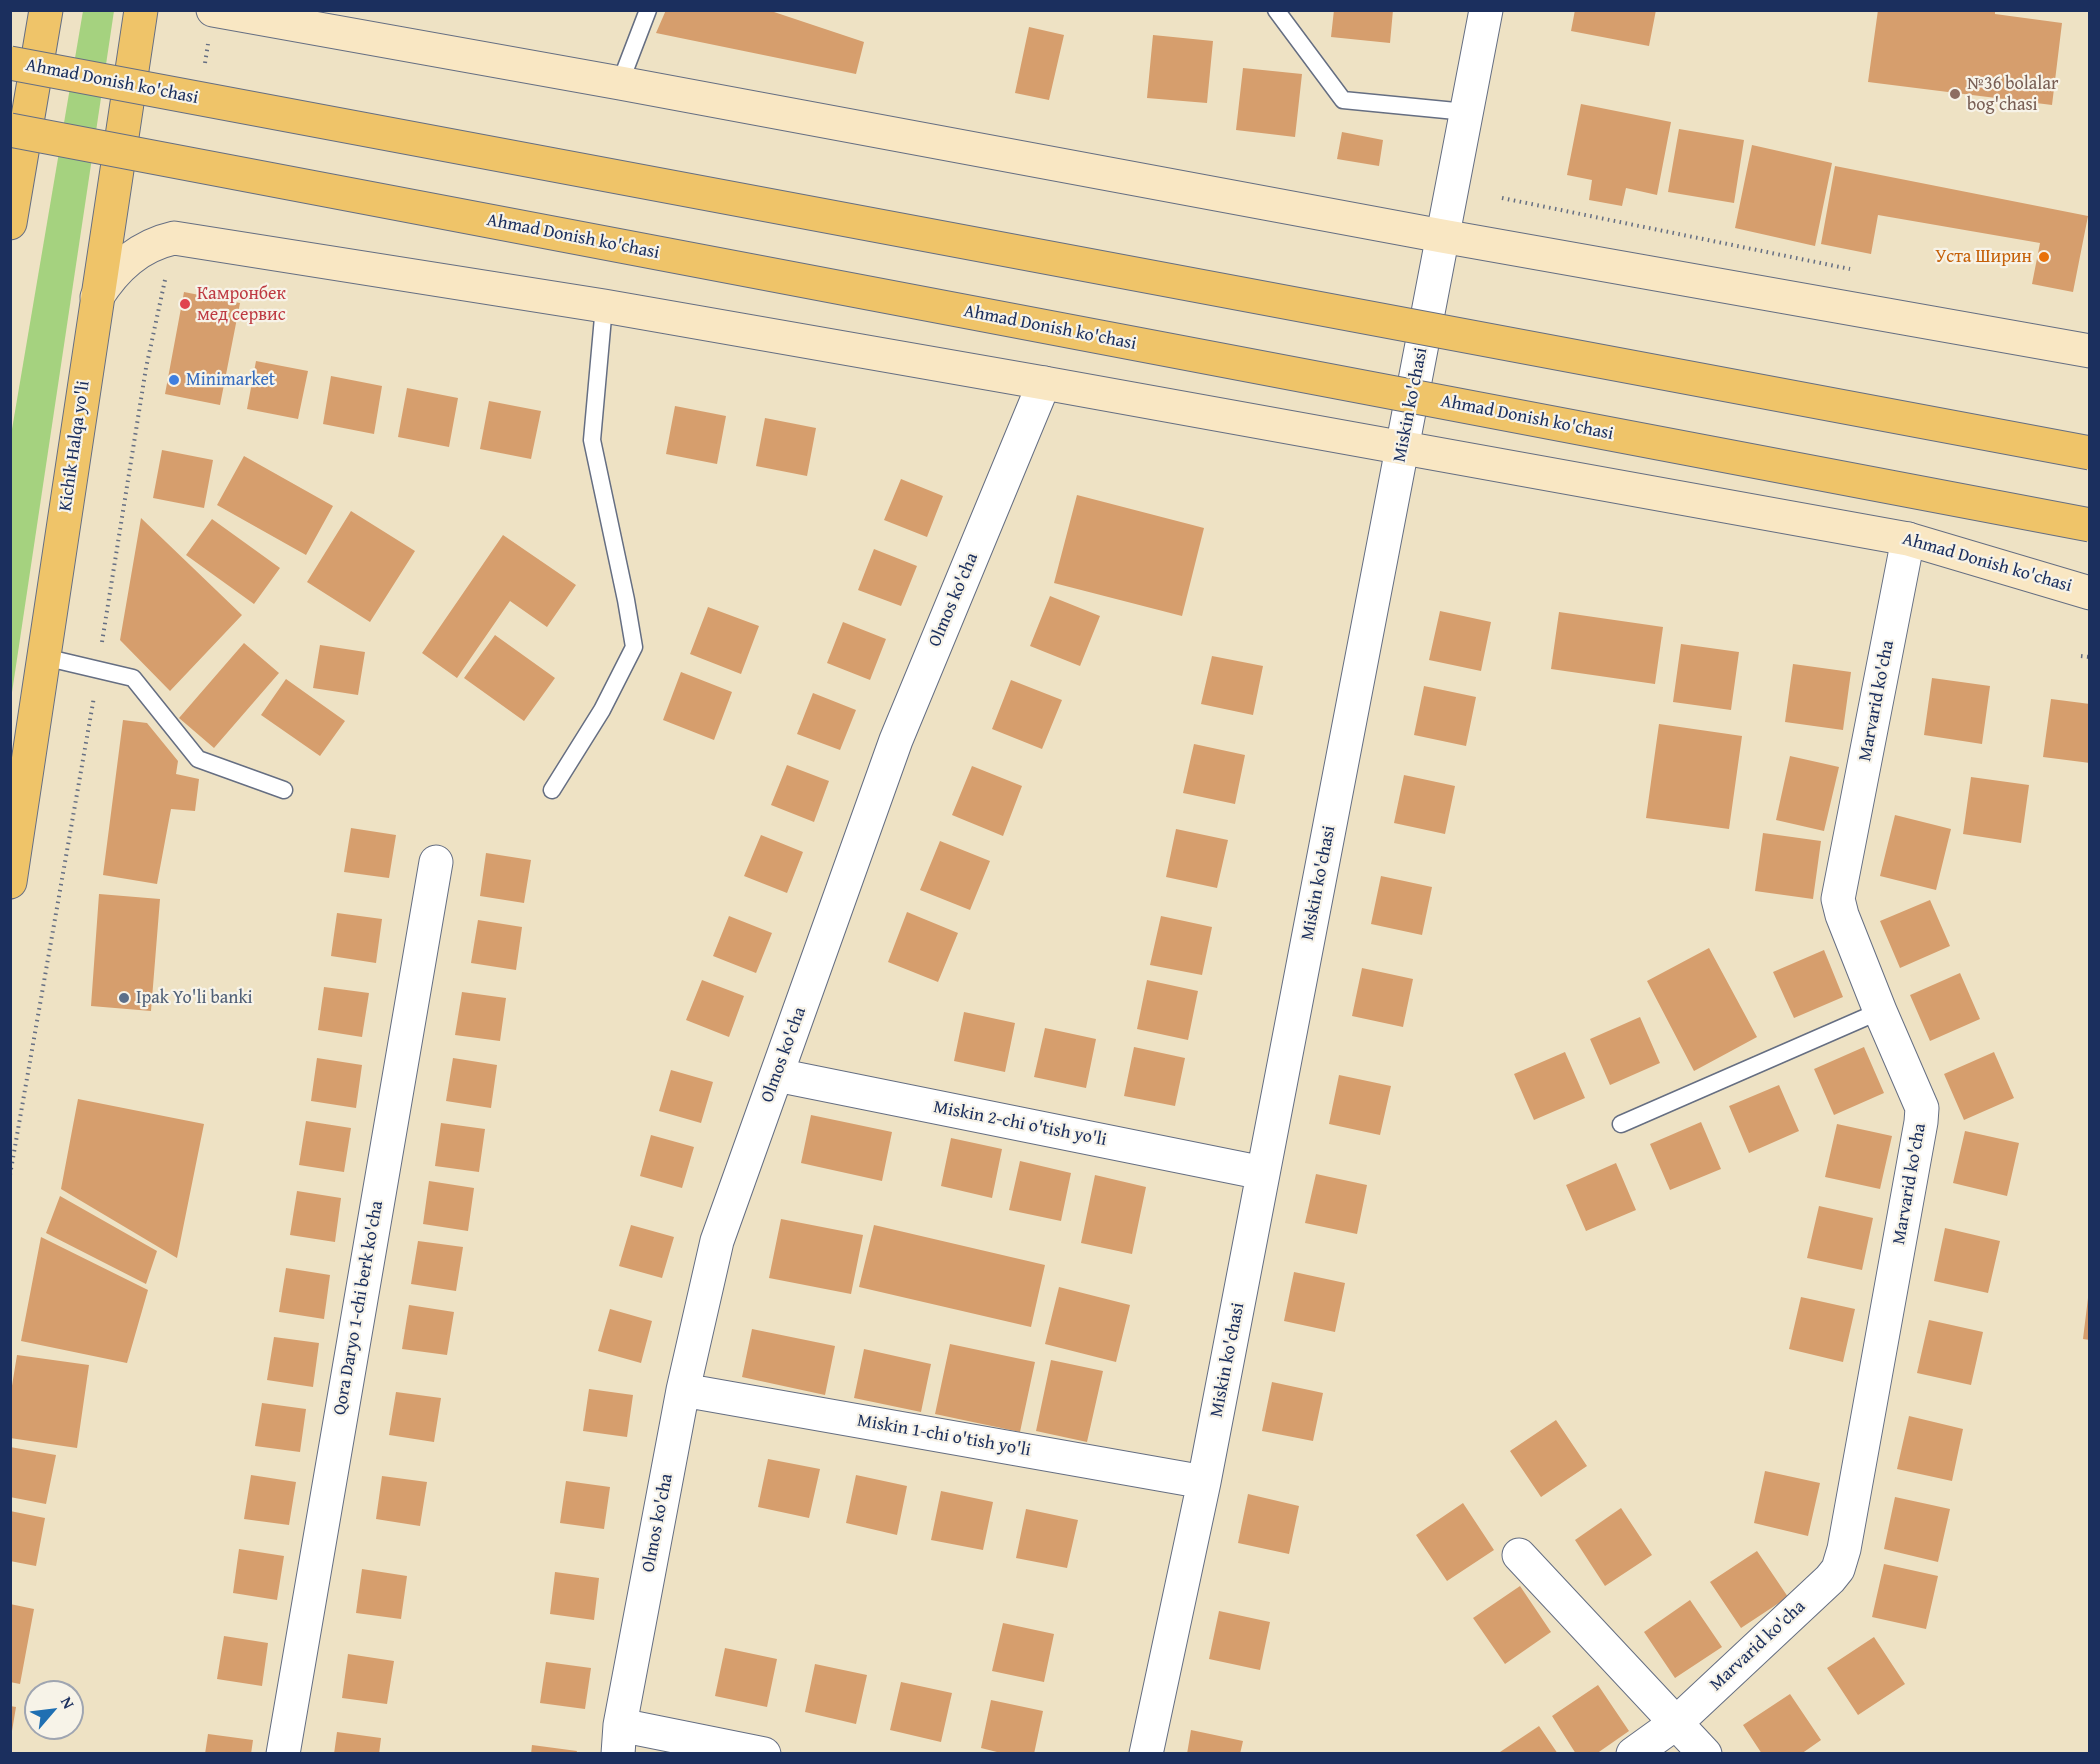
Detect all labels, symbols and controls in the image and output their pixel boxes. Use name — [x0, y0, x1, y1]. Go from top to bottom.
street label: Ahmad Donish ko'chasi — [24, 55, 200, 109]
place label: №36 bolalar bog'chasi — [1967, 73, 2058, 116]
marker: №36 bolalar bog'chasi — [1948, 87, 1962, 101]
street label: Ahmad Donish ko'chasi — [485, 210, 661, 264]
place label: Уста Ширин — [1935, 246, 2032, 268]
marker: Уста Ширин — [2037, 250, 2051, 264]
place label: Камронбек мед сервис — [197, 283, 286, 326]
marker: Камронбек мед сервис — [178, 297, 192, 311]
street label: Ahmad Donish ko'chasi — [962, 301, 1138, 355]
street label: Miskin ko'chasi — [1389, 346, 1433, 464]
place label: Minimarket — [186, 369, 275, 391]
marker: Minimarket — [167, 373, 181, 387]
street label: Kichik Halqa yo'li — [55, 379, 95, 513]
street label: Ahmad Donish ko'chasi — [1439, 391, 1615, 445]
street label: Ahmad Donish ko'chasi — [1900, 528, 2074, 598]
street label: Olmos ko'cha — [925, 550, 983, 650]
street label: Marvarid ko'cha — [1855, 639, 1899, 763]
street label: Miskin ko'chasi — [1297, 824, 1341, 942]
place label: Ipak Yo'li banki — [136, 987, 253, 1009]
marker: Ipak Yo'li banki — [117, 991, 131, 1005]
street label: Olmos ko'cha — [757, 1004, 811, 1106]
street label: Miskin 2-chi o'tish yo'li — [932, 1097, 1108, 1151]
street label: Marvarid ko'cha — [1889, 1122, 1931, 1246]
street label: Qora Daryo 1-chi berk ko'cha — [329, 1199, 389, 1417]
street label: Miskin ko'chasi — [1206, 1301, 1250, 1419]
street label: Miskin 1-chi o'tish yo'li — [856, 1410, 1032, 1462]
street label: Olmos ko'cha — [638, 1472, 678, 1574]
street label: Marvarid ko'cha — [1706, 1596, 1810, 1696]
north arrow — [24, 1680, 84, 1740]
text: N — [55, 1692, 81, 1713]

